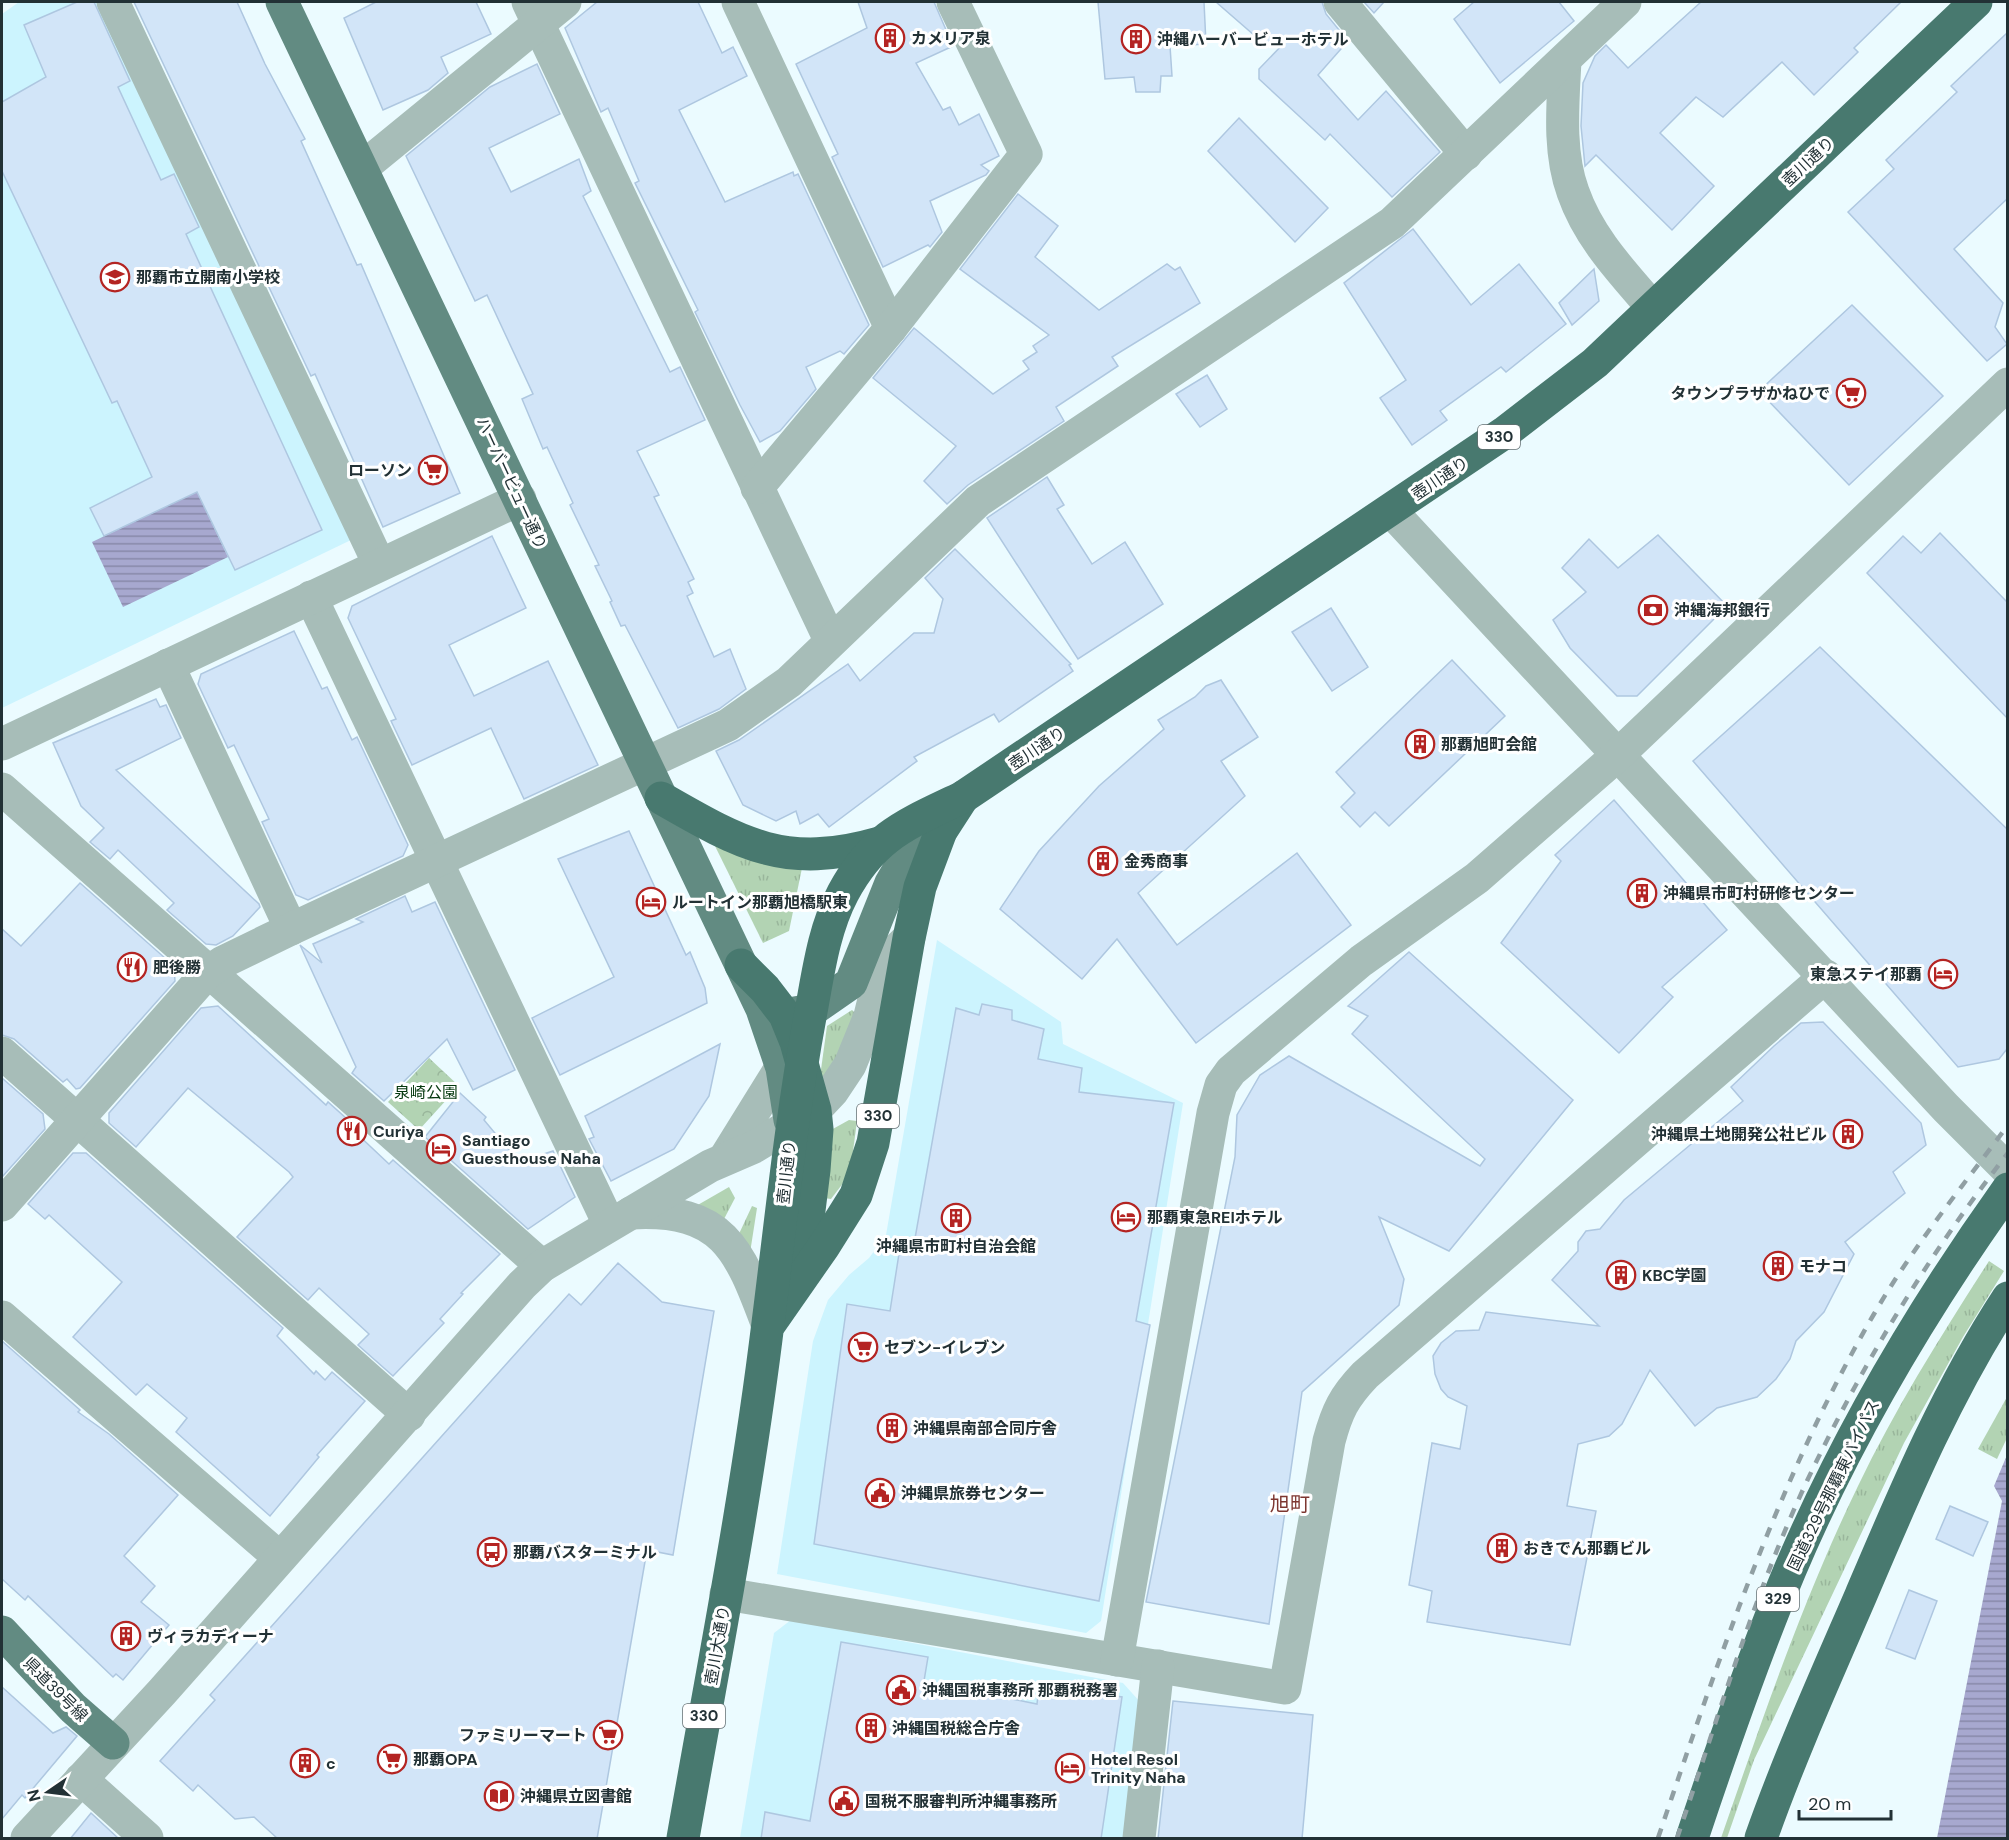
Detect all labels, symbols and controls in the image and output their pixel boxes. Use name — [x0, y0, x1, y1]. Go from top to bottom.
building icon: カメリア泉 — [874, 22, 906, 54]
building icon: 沖縄ハーバービューホテル — [1120, 23, 1152, 55]
place label: カメリア泉 — [911, 28, 991, 49]
place label: 沖縄ハーバービューホテル — [1157, 29, 1349, 50]
street label: 壺川通り — [1778, 132, 1839, 191]
school or university icon: 那覇市立開南小学校 — [99, 261, 131, 293]
place label: 那覇市立開南小学校 — [136, 267, 280, 288]
supermarket icon: タウンプラザかねひで — [1835, 377, 1867, 409]
place label: タウンプラザかねひで — [1670, 383, 1830, 404]
street label: ハーバービュー通り — [472, 414, 551, 553]
road number: 330 — [1478, 425, 1520, 449]
street label: 壺川通り — [1408, 452, 1473, 505]
supermarket icon: ローソン — [417, 454, 449, 486]
place label: ローソン — [348, 460, 412, 481]
bank icon: 沖縄海邦銀行 — [1637, 594, 1669, 626]
place label: 沖縄海邦銀行 — [1674, 600, 1770, 621]
street label: 壺川通り — [1005, 722, 1070, 775]
building icon: 那覇旭町会館 — [1404, 728, 1436, 760]
place label: 那覇旭町会館 — [1441, 734, 1537, 755]
building icon: 金秀商事 — [1087, 845, 1119, 877]
place label: 金秀商事 — [1124, 851, 1188, 872]
building icon: 沖縄県市町村研修センター — [1626, 877, 1658, 909]
place label: 沖縄県市町村研修センター — [1663, 883, 1855, 904]
hotel icon: ルートイン那覇旭橋駅東 — [635, 886, 667, 918]
place label: ルートイン那覇旭橋駅東 — [672, 892, 848, 913]
restaurant icon: 肥後勝 — [116, 951, 148, 983]
place label: 肥後勝 — [153, 957, 201, 978]
hotel icon: 東急ステイ那覇 — [1927, 958, 1959, 990]
place label: 東急ステイ那覇 — [1810, 964, 1922, 985]
park label: 泉崎公園 — [394, 1082, 458, 1103]
road number: 330 — [857, 1104, 899, 1128]
restaurant icon: Curiya — [336, 1115, 368, 1147]
building icon: 沖縄県土地開発公社ビル — [1832, 1118, 1864, 1150]
place label: Curiya — [373, 1121, 424, 1142]
place label: 沖縄県土地開発公社ビル — [1651, 1124, 1827, 1145]
place label: Santiago Guesthouse Naha — [462, 1130, 601, 1169]
hotel icon: Santiago Guesthouse Naha — [425, 1133, 457, 1165]
street label: 壺川通り — [773, 1139, 800, 1205]
hotel icon: 那覇東急REIホテル — [1110, 1201, 1142, 1233]
building icon: 沖縄県市町村自治会館 — [940, 1202, 972, 1234]
place label: 那覇東急REIホテル — [1147, 1207, 1283, 1228]
place label: 沖縄県市町村自治会館 — [876, 1236, 1036, 1257]
building icon: モナコ — [1762, 1250, 1794, 1282]
place label: モナコ — [1799, 1256, 1847, 1277]
building icon: KBC学園 — [1605, 1259, 1637, 1291]
place label: KBC学園 — [1642, 1265, 1706, 1286]
supermarket icon: セブン-イレブン — [847, 1331, 879, 1363]
place label: セブン-イレブン — [884, 1337, 1005, 1358]
street label: 国道329号那覇東バイパス — [1783, 1396, 1884, 1574]
building icon: 沖縄県南部合同庁舎 — [876, 1412, 908, 1444]
place label: 沖縄県南部合同庁舎 — [913, 1418, 1057, 1439]
public building icon: 沖縄県旅券センター — [864, 1477, 896, 1509]
place label: 沖縄県旅券センター — [901, 1483, 1045, 1504]
district label: 旭町 — [1270, 1491, 1310, 1517]
building icon: おきでん那覇ビル — [1486, 1532, 1518, 1564]
bus stop icon: 那覇バスターミナル — [476, 1536, 508, 1568]
place label: おきでん那覇ビル — [1523, 1538, 1651, 1559]
place label: 那覇バスターミナル — [513, 1542, 657, 1563]
road number: 329 — [1757, 1587, 1799, 1611]
street label: 壺川大通り — [700, 1604, 735, 1686]
building icon: ヴィラカディーナ — [110, 1620, 142, 1652]
place label: ヴィラカディーナ — [147, 1626, 274, 1647]
street label: 県道39号線 — [19, 1653, 92, 1726]
public building icon: 沖縄国税事務所 那覇税務署 — [885, 1674, 917, 1706]
place label: 沖縄国税事務所 那覇税務署 — [922, 1680, 1118, 1701]
road number: 330 — [683, 1704, 725, 1728]
building icon: 沖縄国税総合庁舎 — [855, 1712, 887, 1744]
place label: 沖縄国税総合庁舎 — [892, 1718, 1020, 1739]
supermarket icon: ファミリーマート — [592, 1719, 624, 1751]
place label: ファミリーマート — [459, 1725, 587, 1746]
supermarket icon: 那覇OPA — [376, 1743, 408, 1775]
building icon: c — [289, 1747, 321, 1779]
place label: 那覇OPA — [413, 1749, 478, 1770]
place label: Hotel Resol Trinity Naha — [1091, 1749, 1186, 1788]
hotel icon: Hotel Resol Trinity Naha — [1054, 1752, 1086, 1784]
place label: c — [326, 1753, 336, 1774]
north arrow — [18, 1762, 78, 1822]
library icon: 沖縄県立図書館 — [483, 1780, 515, 1812]
scale bar — [1799, 1783, 1890, 1821]
public building icon: 国税不服審判所沖縄事務所 — [828, 1785, 860, 1817]
place label: 沖縄県立図書館 — [520, 1786, 632, 1807]
text: N — [22, 1787, 46, 1804]
place label: 国税不服審判所沖縄事務所 — [865, 1791, 1057, 1812]
text: 20 m — [1808, 1792, 1851, 1816]

